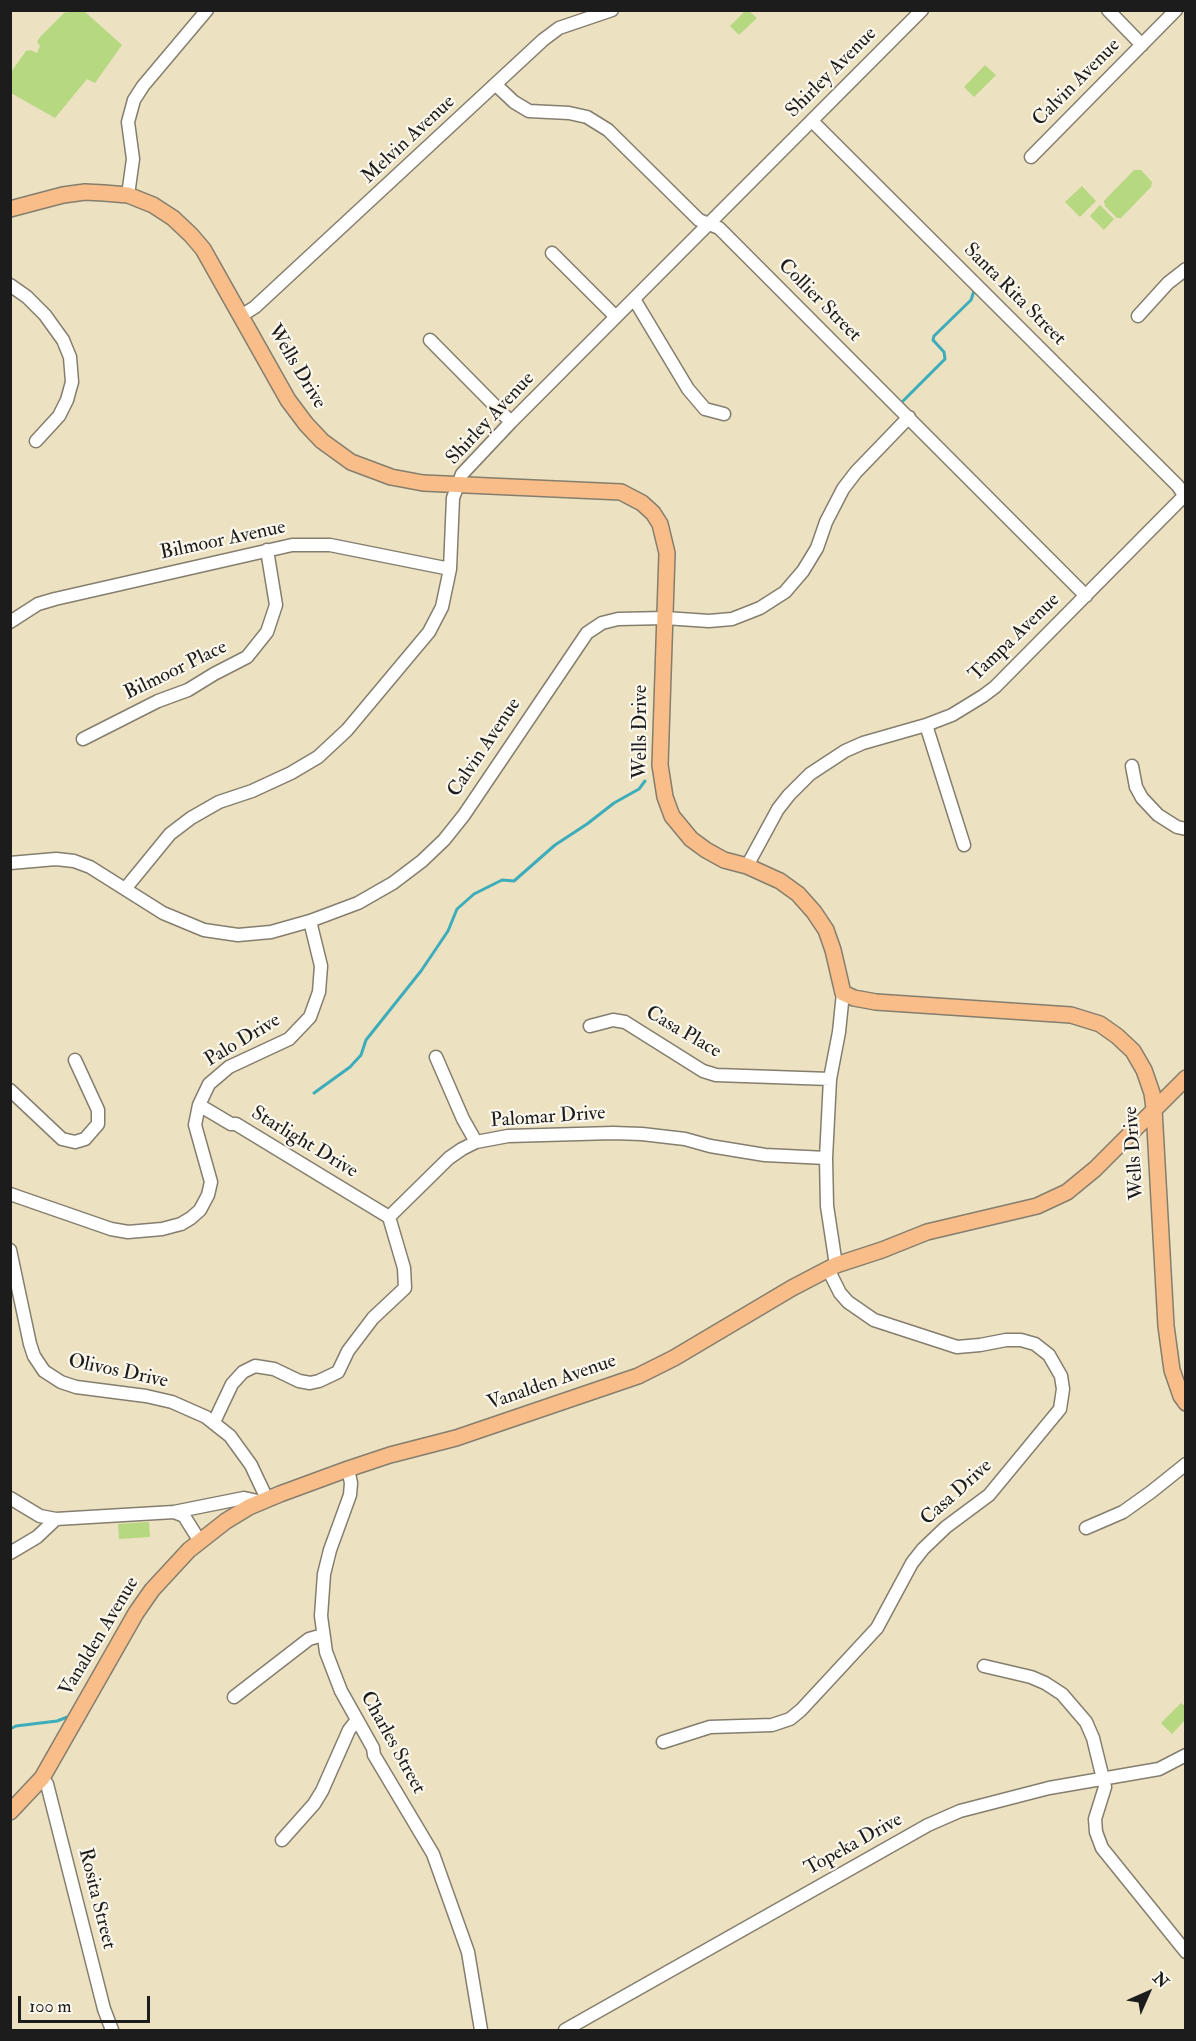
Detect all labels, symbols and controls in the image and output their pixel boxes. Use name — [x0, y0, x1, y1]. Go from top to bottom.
street label: Shirley Avenue — [782, 23, 882, 123]
street label: Calvin Avenue — [1028, 34, 1126, 132]
street label: Melvin Avenue — [357, 91, 461, 189]
street label: Santa Rita Street — [958, 239, 1070, 351]
street label: Collier Street — [772, 254, 866, 348]
street label: Wells Drive — [262, 321, 330, 413]
street label: Shirley Avenue — [442, 367, 540, 471]
street label: Bilmoor Avenue — [158, 516, 288, 566]
street label: Tampa Avenue — [965, 589, 1065, 687]
street label: Bilmoor Place — [121, 636, 231, 706]
street label: Wells Drive — [630, 685, 654, 779]
street label: Calvin Avenue — [443, 694, 527, 802]
street label: Casa Place — [641, 1002, 725, 1064]
street label: Palo Drive — [201, 1009, 285, 1073]
street label: Starlight Drive — [246, 1102, 362, 1184]
street label: Palomar Drive — [490, 1102, 606, 1134]
street label: Wells Drive — [1120, 1105, 1150, 1201]
street label: Olivos Drive — [66, 1350, 170, 1394]
street label: Vanalden Avenue — [484, 1350, 620, 1416]
street label: Casa Drive — [916, 1455, 998, 1531]
street label: Vanalden Avenue — [55, 1573, 145, 1701]
street label: Charles Street — [354, 1688, 430, 1798]
street label: Topeka Drive — [801, 1808, 907, 1882]
street label: Rosita Street — [72, 1846, 120, 1952]
north arrow — [1118, 1963, 1178, 2023]
text: N — [1149, 1968, 1173, 1992]
scale bar — [21, 1984, 153, 2022]
text: 100 m — [29, 1995, 72, 2018]

